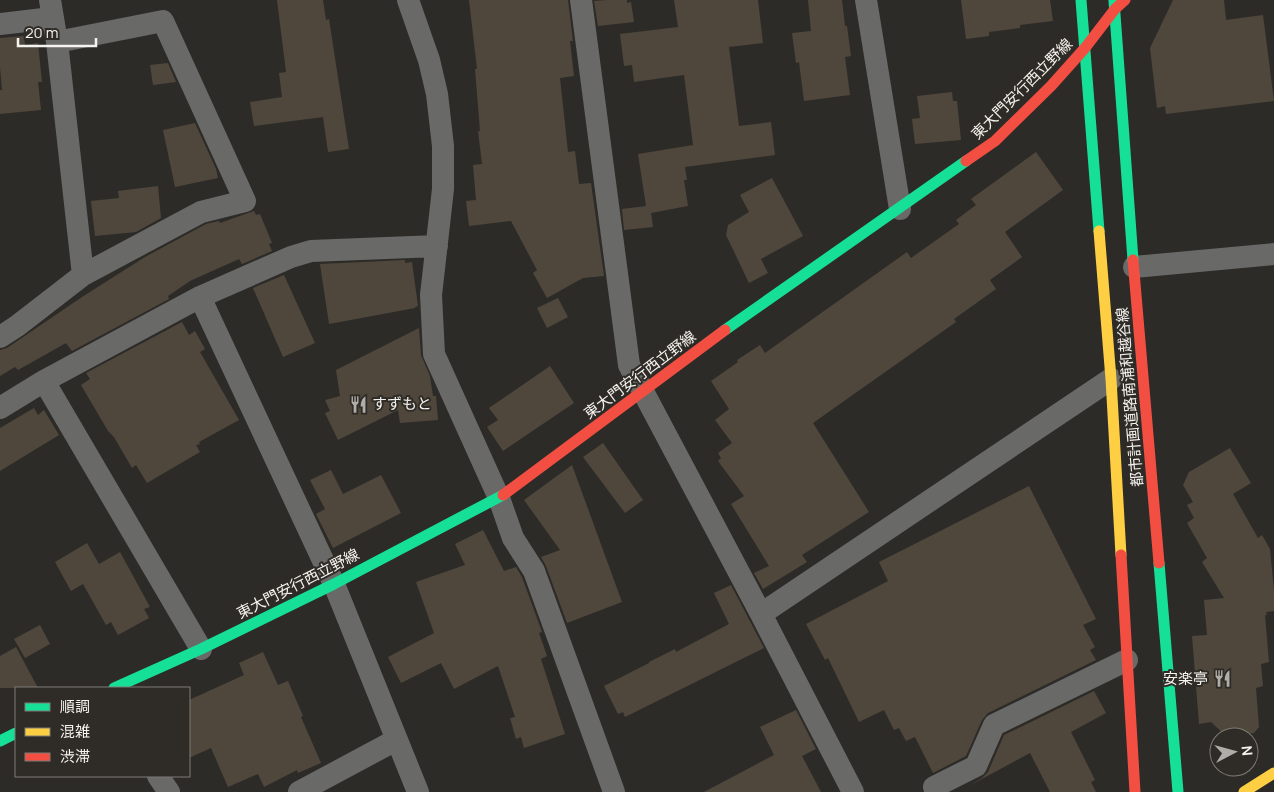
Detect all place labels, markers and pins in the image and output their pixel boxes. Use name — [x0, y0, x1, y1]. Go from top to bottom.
place label: すずもと — [372, 393, 432, 414]
restaurant icon: すずもと — [348, 394, 368, 414]
place label: 安楽亭 — [1163, 668, 1208, 689]
restaurant icon: 安楽亭 — [1212, 669, 1232, 689]

